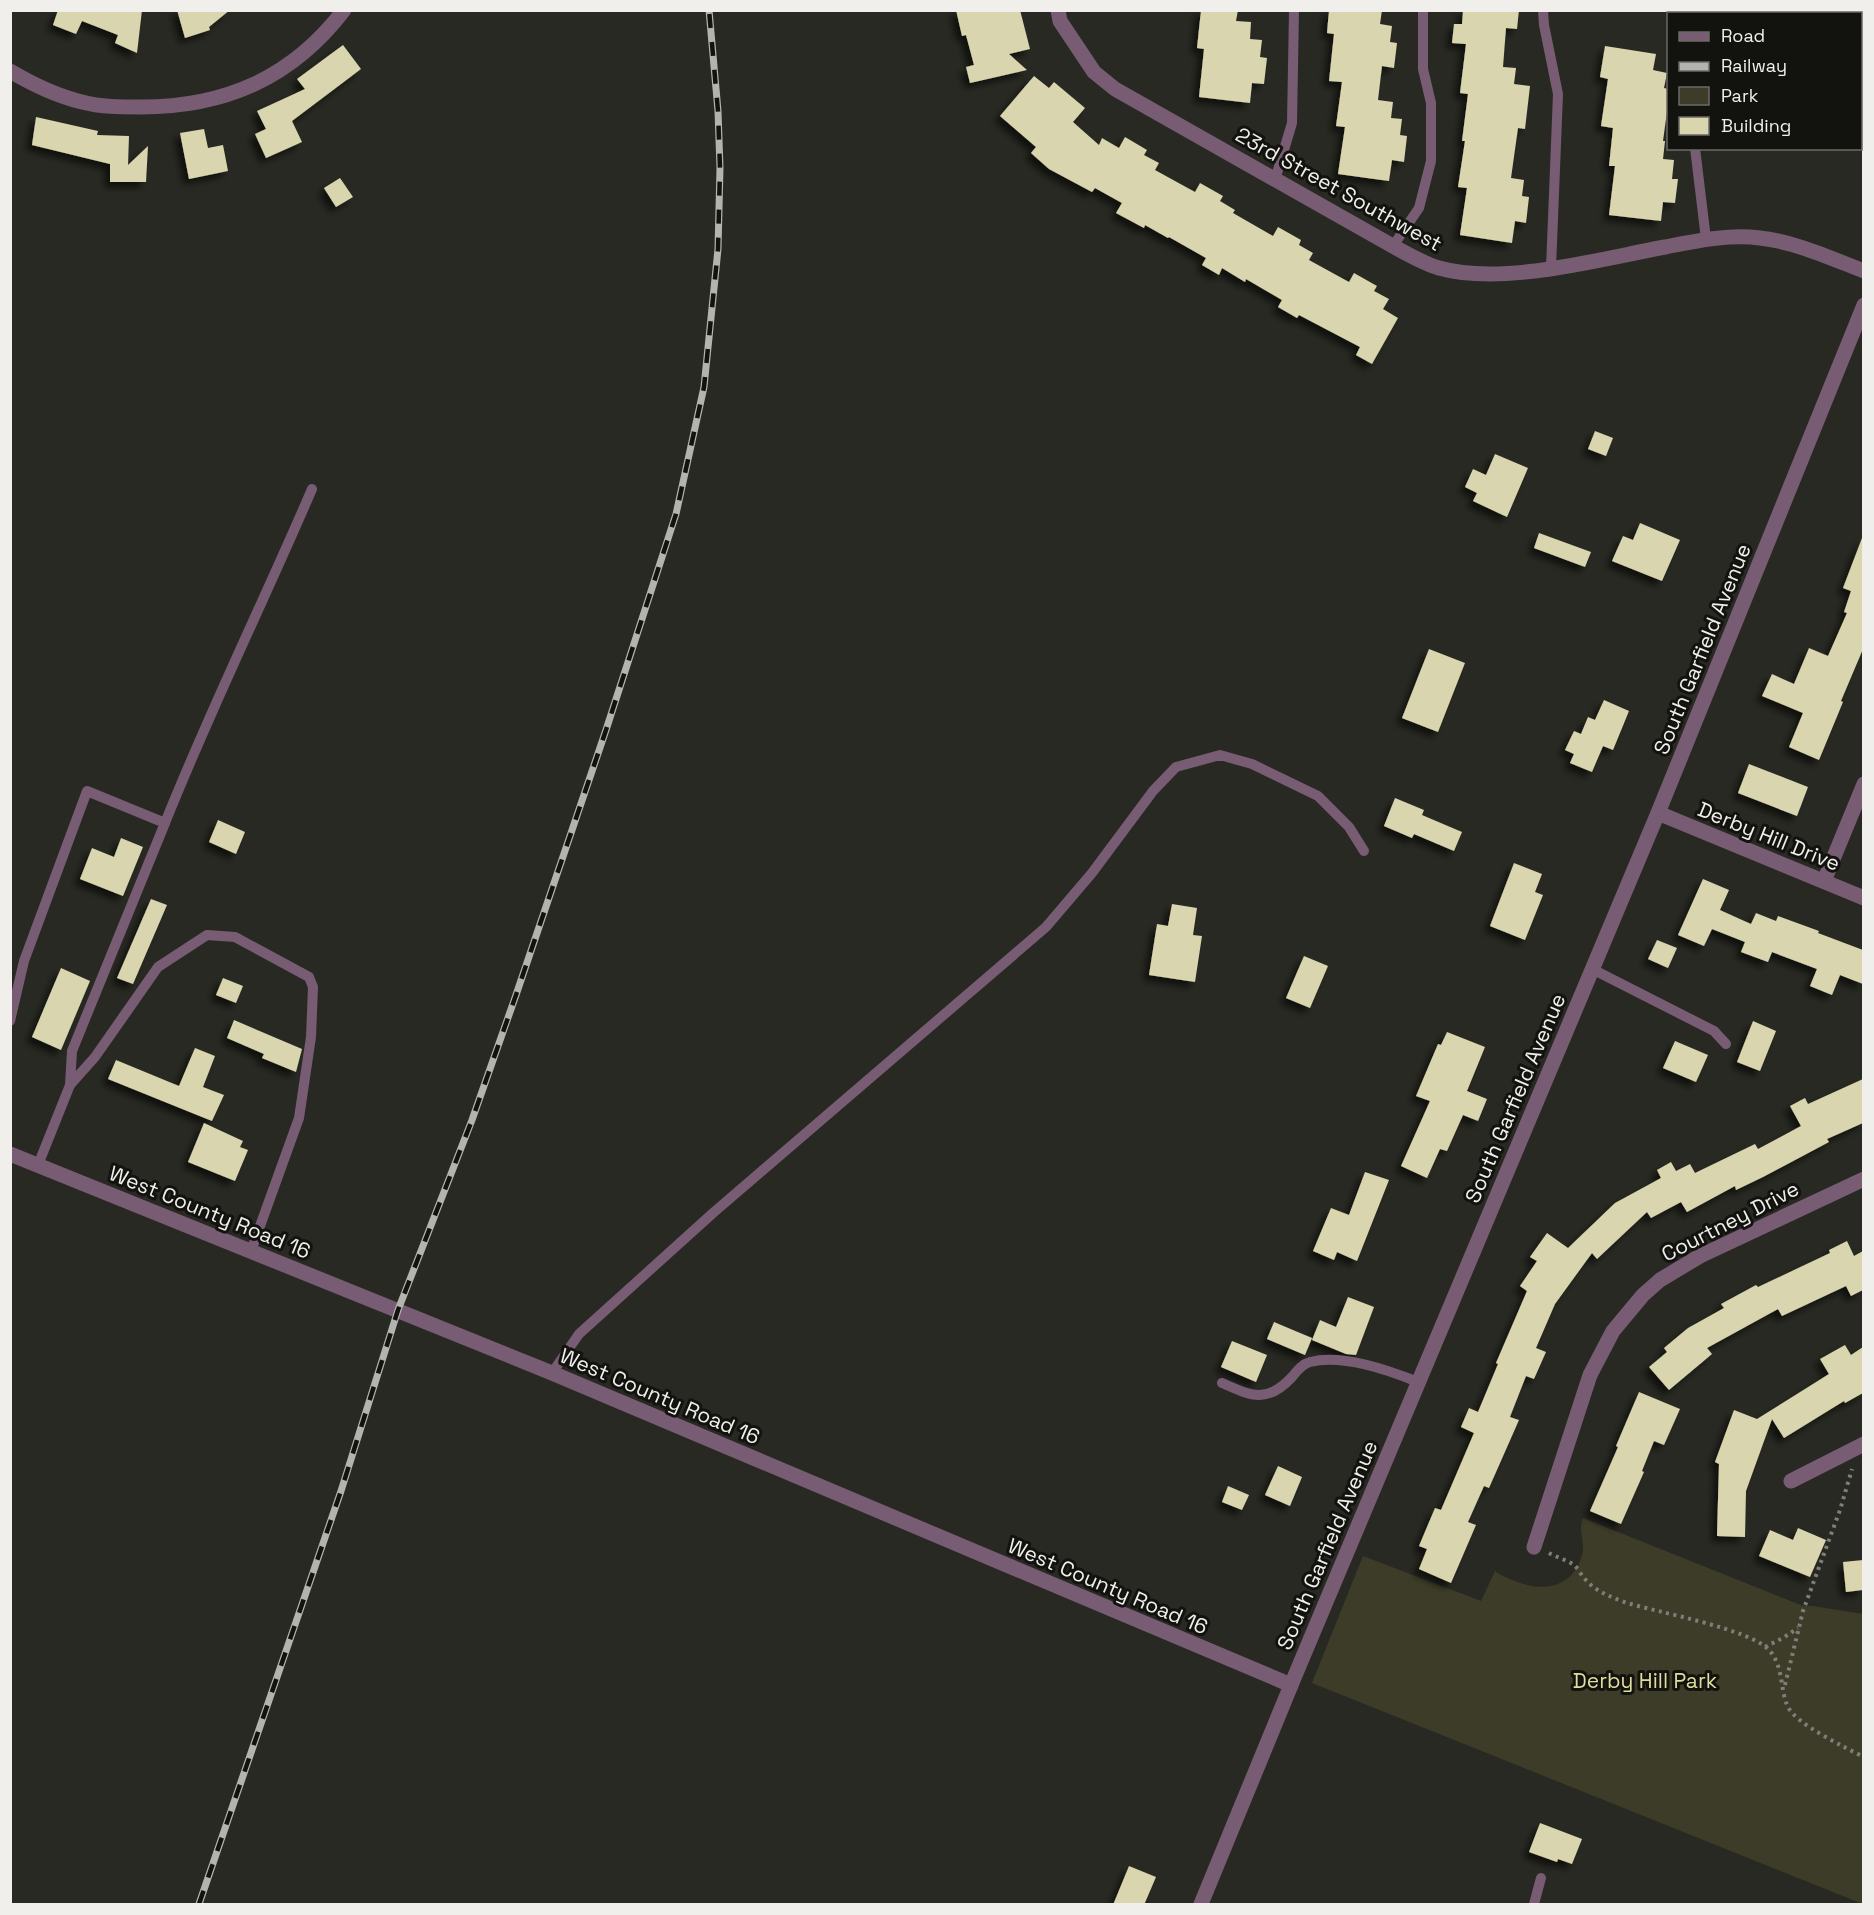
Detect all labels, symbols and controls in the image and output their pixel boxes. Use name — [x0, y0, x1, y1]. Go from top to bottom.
legend — [1667, 12, 1862, 150]
text: Road — [1721, 24, 1765, 47]
text: Railway — [1721, 54, 1787, 77]
text: Park — [1721, 84, 1759, 107]
text: Building — [1721, 114, 1791, 137]
street label: 23rd Street Southwest — [1231, 121, 1447, 257]
street label: South Garfield Avenue — [1647, 540, 1757, 758]
street label: Derby Hill Drive — [1694, 795, 1844, 877]
street label: South Garfield Avenue — [1459, 989, 1571, 1207]
street label: West County Road 16 — [105, 1159, 315, 1265]
street label: Courtney Drive — [1657, 1175, 1803, 1267]
street label: West County Road 16 — [556, 1342, 764, 1450]
street label: South Garfield Avenue — [1271, 1436, 1383, 1654]
street label: West County Road 16 — [1004, 1532, 1212, 1640]
park label: Derby Hill Park — [1573, 1667, 1717, 1694]

